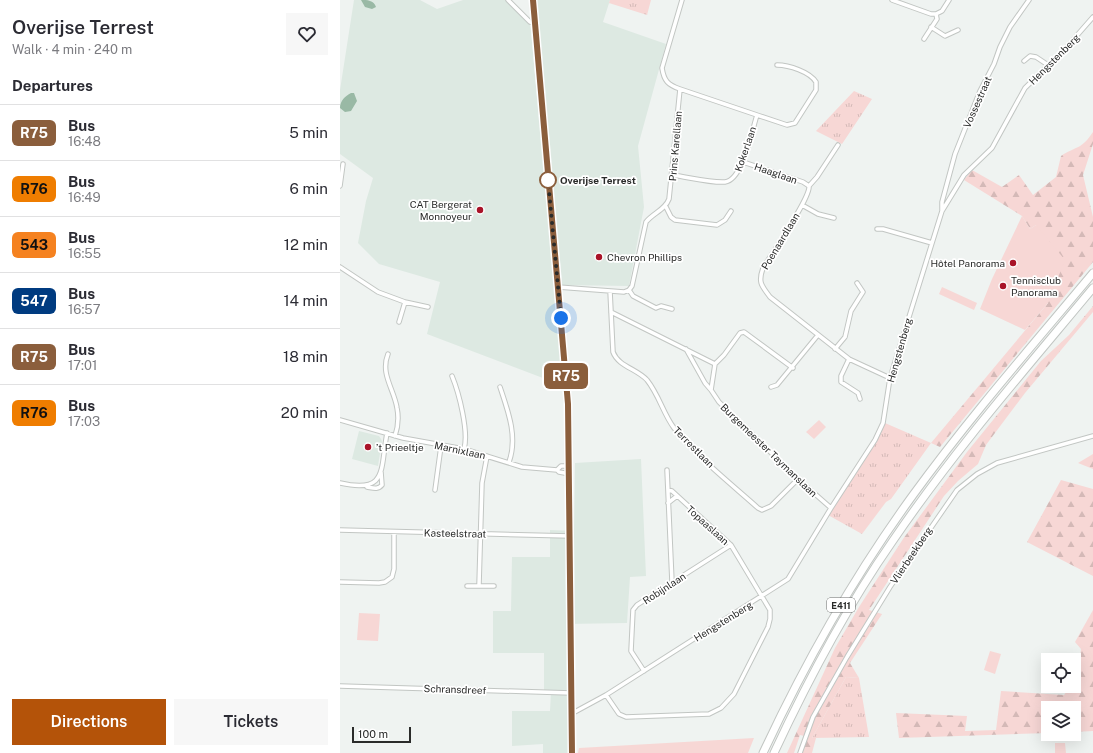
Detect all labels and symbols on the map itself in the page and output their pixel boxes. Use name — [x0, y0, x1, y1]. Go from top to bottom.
street label: Hengstenberg — [1026, 31, 1082, 87]
street label: Vossestraat — [960, 74, 994, 130]
street label: Prins Karellaan — [666, 110, 684, 182]
street label: Kokerlaan — [732, 125, 758, 173]
street label: Haaglaan — [753, 160, 799, 186]
marker: Overijse Terrest — [539, 171, 557, 189]
place label: Overijse Terrest — [560, 174, 636, 186]
place label: CAT Bergerat Monnoyeur — [410, 198, 472, 222]
marker: CAT Bergerat Monnoyeur — [475, 205, 485, 215]
street label: Poenaardlaan — [758, 210, 802, 272]
place label: Chevron Phillips — [607, 251, 682, 263]
marker: Chevron Phillips — [594, 252, 604, 262]
place label: Hôtel Panorama — [930, 257, 1005, 269]
marker: Hôtel Panorama — [1008, 258, 1018, 268]
place label: Tennisclub Panorama — [1011, 274, 1061, 298]
marker: Tennisclub Panorama — [998, 281, 1008, 291]
your location — [551, 308, 571, 328]
street label: Hengstenberg — [884, 316, 914, 384]
line badge: R75 — [543, 363, 589, 389]
street label: Burgemeester Taymanslaan — [718, 401, 820, 499]
street label: Terrestlaan — [671, 424, 717, 470]
street label: Marnixlaan — [433, 439, 487, 461]
place label: ’t Prieeltje — [376, 441, 424, 453]
marker: ’t Prieeltje — [363, 442, 373, 452]
street label: Topaaslaan — [684, 503, 732, 547]
street label: Vlierbeekberg — [887, 524, 935, 586]
street label: Kasteelstraat — [424, 526, 486, 540]
street label: Robijnlaan — [640, 570, 688, 606]
street label: Hengstenberg — [691, 598, 755, 644]
road number: E411 — [827, 598, 855, 612]
street label: Schransdreef — [423, 682, 487, 696]
scale bar — [352, 725, 411, 744]

